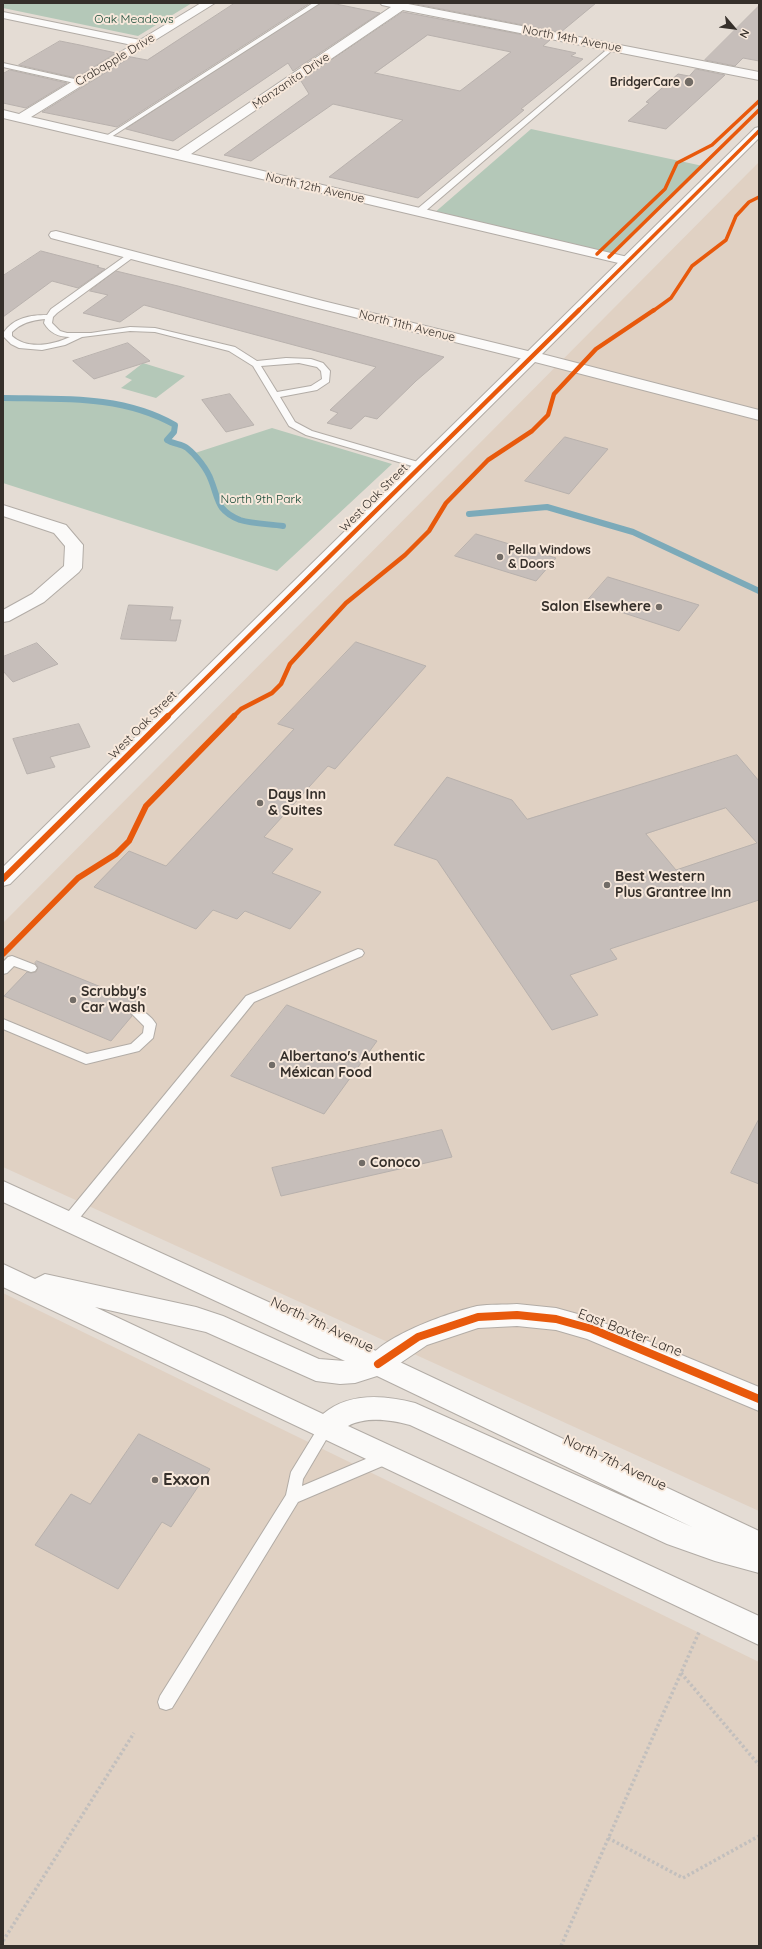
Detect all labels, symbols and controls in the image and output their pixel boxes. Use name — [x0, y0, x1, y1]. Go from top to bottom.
north arrow — [714, 8, 754, 48]
park label: Oak Meadows — [94, 12, 174, 26]
street label: North 14th Avenue — [521, 22, 623, 56]
text: N — [737, 27, 753, 40]
street label: Crabapple Drive — [73, 31, 157, 89]
street label: Manzanita Drive — [250, 50, 332, 112]
place label: BridgerCare — [610, 75, 680, 89]
marker: BridgerCare — [683, 76, 695, 88]
street label: North 12th Avenue — [264, 170, 366, 206]
street label: North 11th Avenue — [357, 307, 457, 345]
street label: West Oak Street — [337, 461, 411, 535]
park label: North 9th Park — [220, 492, 302, 506]
place label: Pella Windows & Doors — [508, 543, 591, 571]
marker: Pella Windows & Doors — [495, 552, 505, 562]
place label: Salon Elsewhere — [541, 599, 651, 615]
marker: Salon Elsewhere — [654, 602, 664, 612]
street label: West Oak Street — [106, 688, 180, 762]
place label: Days Inn & Suites — [268, 787, 326, 820]
marker: Days Inn & Suites — [255, 798, 265, 808]
place label: Best Western Plus Grantree Inn — [615, 869, 731, 902]
marker: Best Western Plus Grantree Inn — [602, 880, 612, 890]
place label: Scrubby's Car Wash — [81, 984, 146, 1016]
marker: Scrubby's Car Wash — [68, 995, 78, 1005]
place label: Albertano's Authentic Méxican Food — [280, 1049, 425, 1082]
marker: Albertano's Authentic Méxican Food — [267, 1060, 277, 1070]
place label: Conoco — [370, 1155, 421, 1171]
marker: Conoco — [357, 1158, 367, 1168]
street label: North 7th Avenue — [268, 1294, 376, 1356]
street label: East Baxter Lane — [575, 1305, 685, 1361]
street label: North 7th Avenue — [561, 1432, 669, 1494]
place label: Exxon — [163, 1470, 210, 1490]
marker: Exxon — [150, 1475, 160, 1485]

